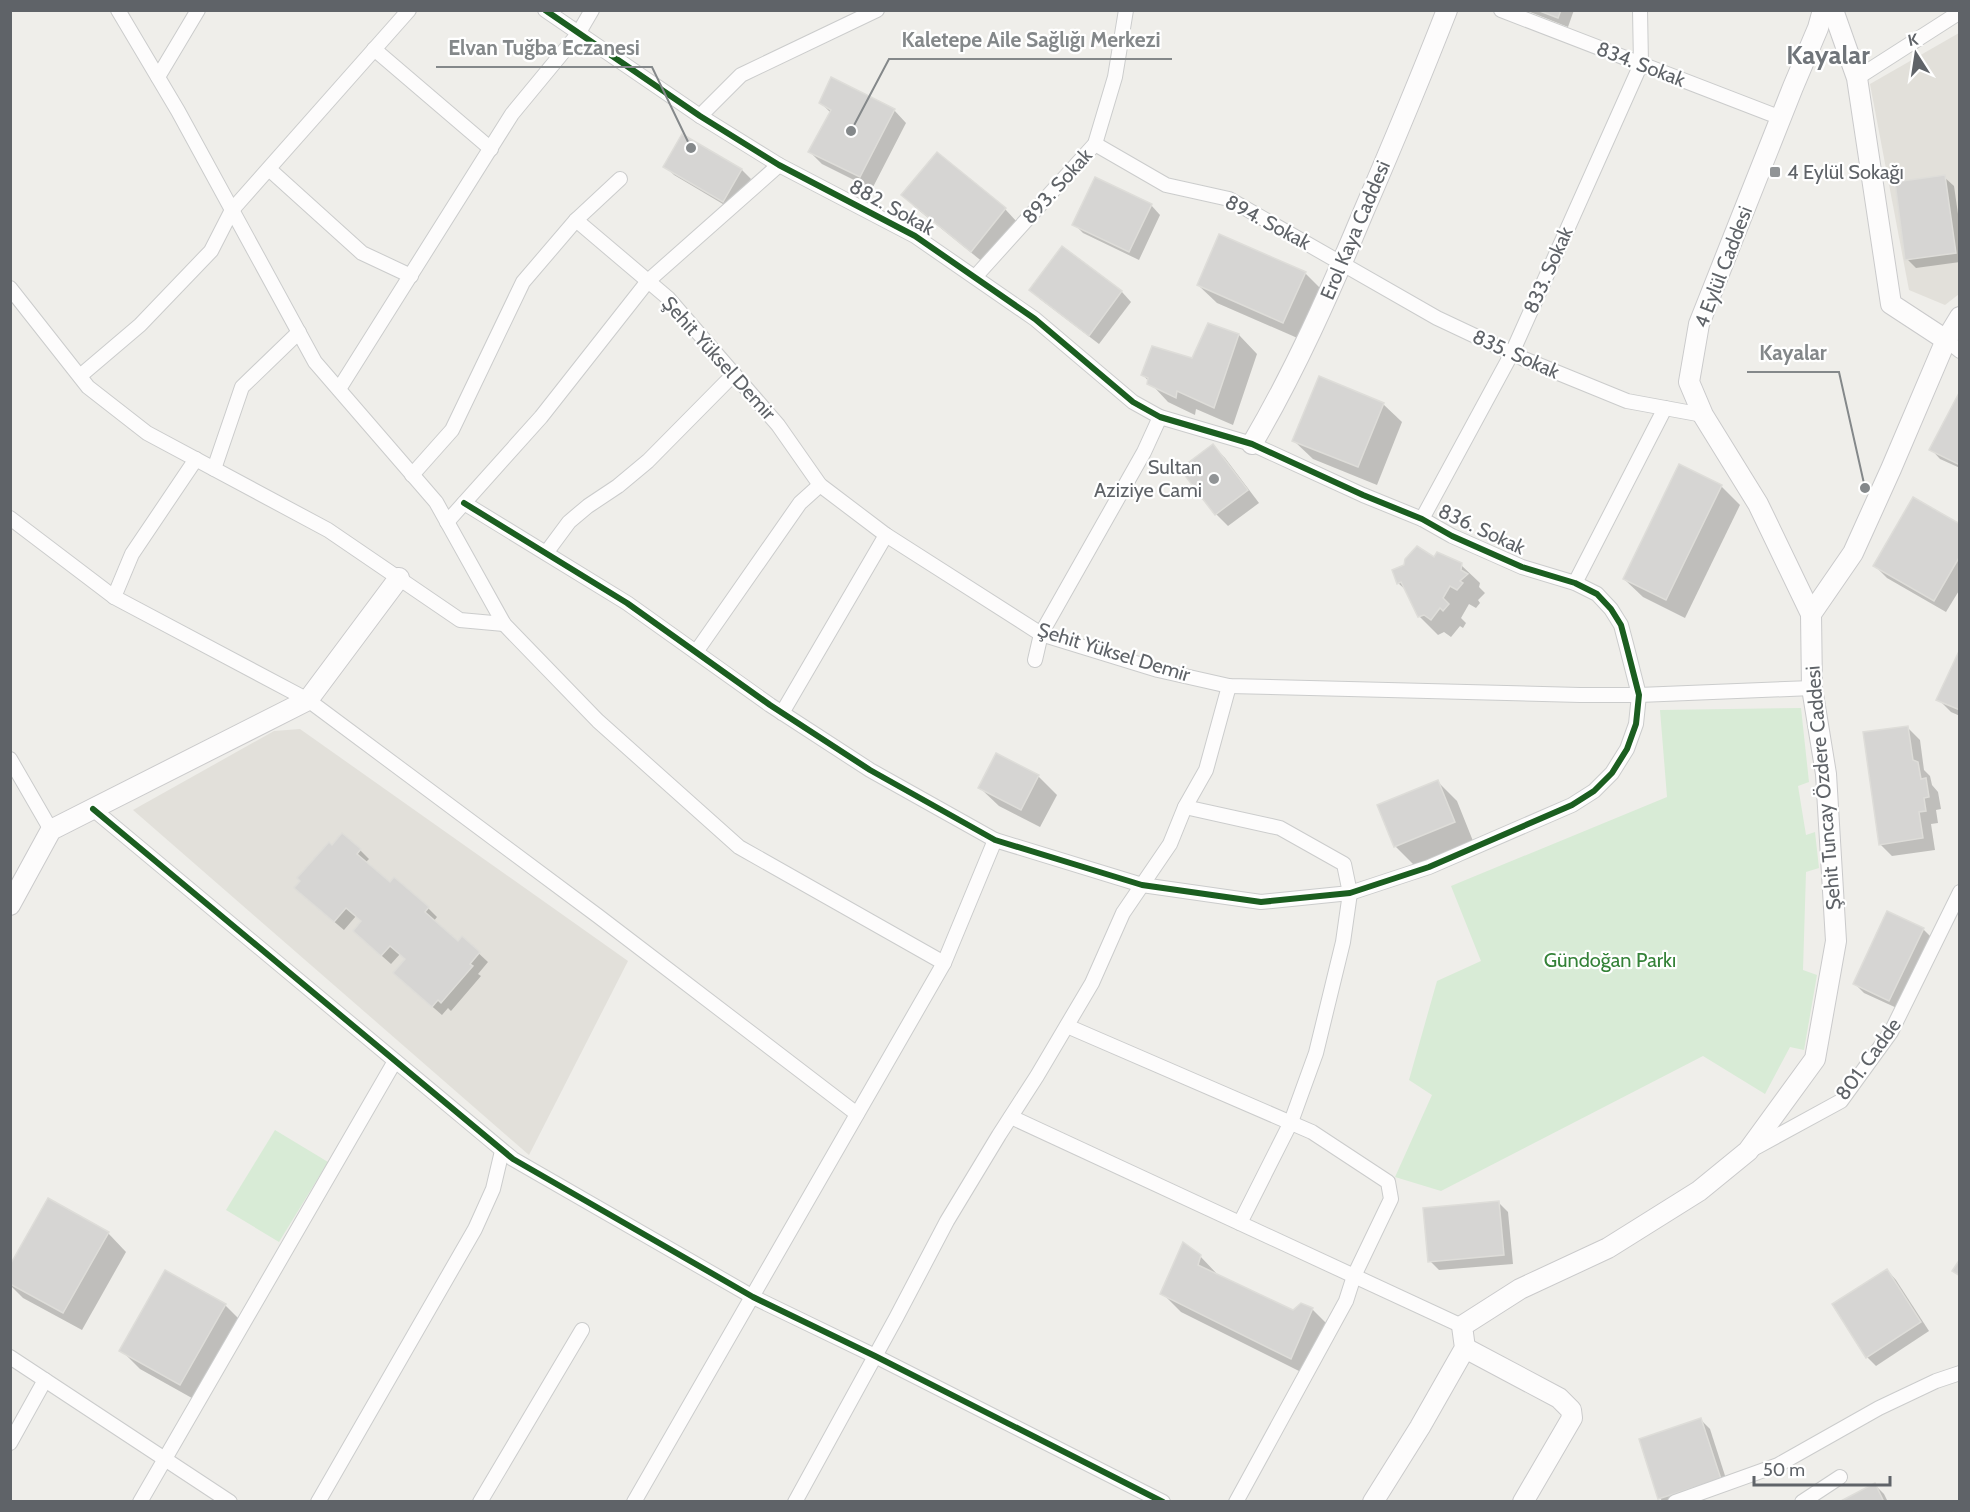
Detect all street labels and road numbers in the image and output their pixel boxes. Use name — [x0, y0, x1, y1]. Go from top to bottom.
street label: 834. Sokak — [1593, 36, 1689, 92]
street label: 893. Sokak — [1017, 143, 1097, 229]
street label: Erol Kaya Caddesi — [1315, 157, 1395, 303]
street label: 882. Sokak — [845, 174, 939, 240]
street label: 894. Sokak — [1221, 189, 1315, 255]
street label: 4 Eylül Caddesi — [1689, 203, 1757, 331]
street label: 833. Sokak — [1518, 223, 1578, 317]
street label: Şehit Yüksel Demir — [657, 291, 781, 425]
street label: 835. Sokak — [1469, 324, 1563, 384]
street label: 836. Sokak — [1435, 498, 1529, 560]
street label: Şehit Yüksel Demir — [1035, 617, 1194, 687]
street label: Şehit Tuncay Özdere Caddesi — [1800, 665, 1846, 911]
street label: 801. Cadde — [1830, 1013, 1906, 1105]

